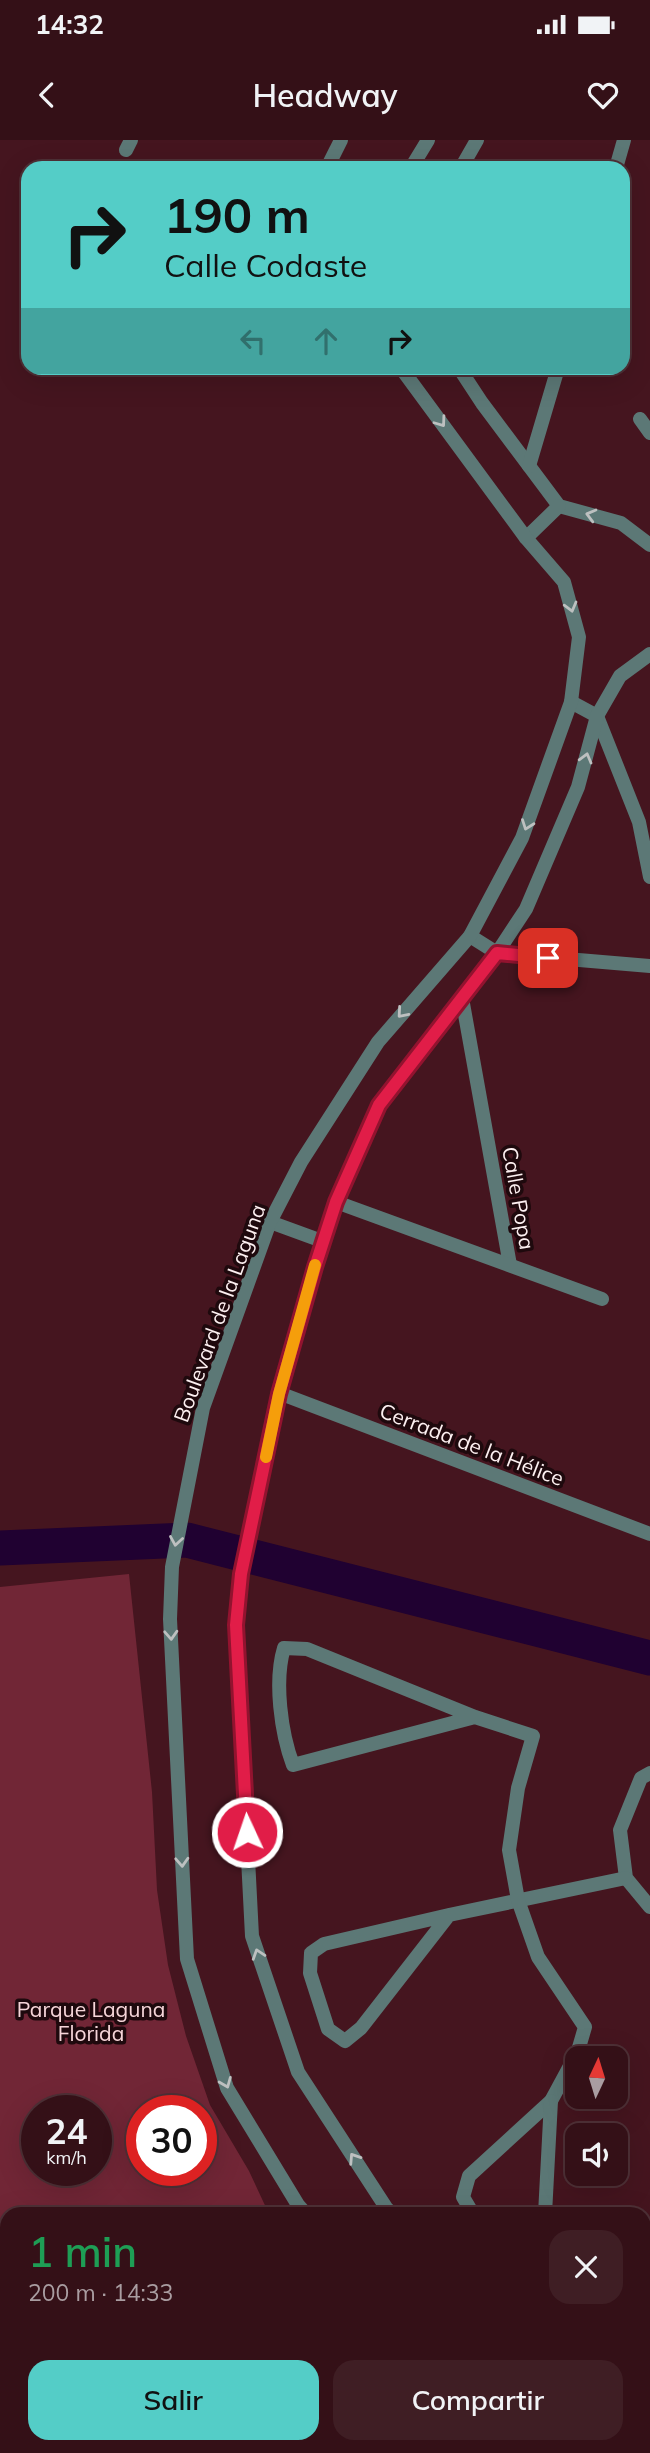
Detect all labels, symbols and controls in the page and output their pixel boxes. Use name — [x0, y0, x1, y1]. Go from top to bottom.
text: 14:32 — [35, 8, 104, 41]
text: Headway — [252, 75, 398, 115]
icon: back — [28, 76, 66, 114]
icon: heart — [584, 76, 622, 114]
text: 190 m — [164, 184, 310, 245]
icon: right — [49, 189, 140, 280]
text: Calle Codaste — [164, 245, 367, 285]
icon: left — [234, 322, 272, 360]
icon: ahead — [307, 322, 345, 360]
icon: right — [380, 322, 418, 360]
one-way arrow — [433, 415, 445, 427]
one-way arrow — [585, 509, 597, 523]
one-way arrow — [563, 601, 577, 613]
one-way arrow — [578, 753, 592, 765]
one-way arrow — [521, 818, 535, 830]
pin — [518, 928, 578, 988]
icon: arrive — [529, 939, 567, 977]
one-way arrow — [398, 1005, 411, 1018]
street label: Calle Popa — [497, 1145, 541, 1251]
street label: Boulevard de la Laguna — [167, 1200, 271, 1426]
street label: Cerrada de la Hélice — [376, 1397, 568, 1491]
one-way arrow — [169, 1535, 184, 1547]
one-way arrow — [163, 1630, 178, 1641]
position arrow — [210, 1795, 284, 1869]
one-way arrow — [174, 1857, 189, 1868]
one-way arrow — [252, 1948, 266, 1960]
park label: Parque Laguna Florida — [17, 1996, 165, 2046]
north arrow — [565, 2046, 628, 2109]
map controls — [565, 2046, 628, 2186]
one-way arrow — [218, 2077, 232, 2089]
speed limit sign: 30 — [126, 2095, 217, 2186]
text: 24 — [45, 2109, 88, 2153]
button: sound — [565, 2123, 628, 2186]
text: km/h — [46, 2146, 87, 2169]
one-way arrow — [349, 2153, 362, 2166]
text: 1 min — [28, 2225, 137, 2278]
button: close — [549, 2230, 623, 2304]
text: 200 m · 14:33 — [28, 2278, 173, 2307]
button: Salir — [28, 2360, 319, 2440]
button: Compartir — [333, 2360, 623, 2440]

